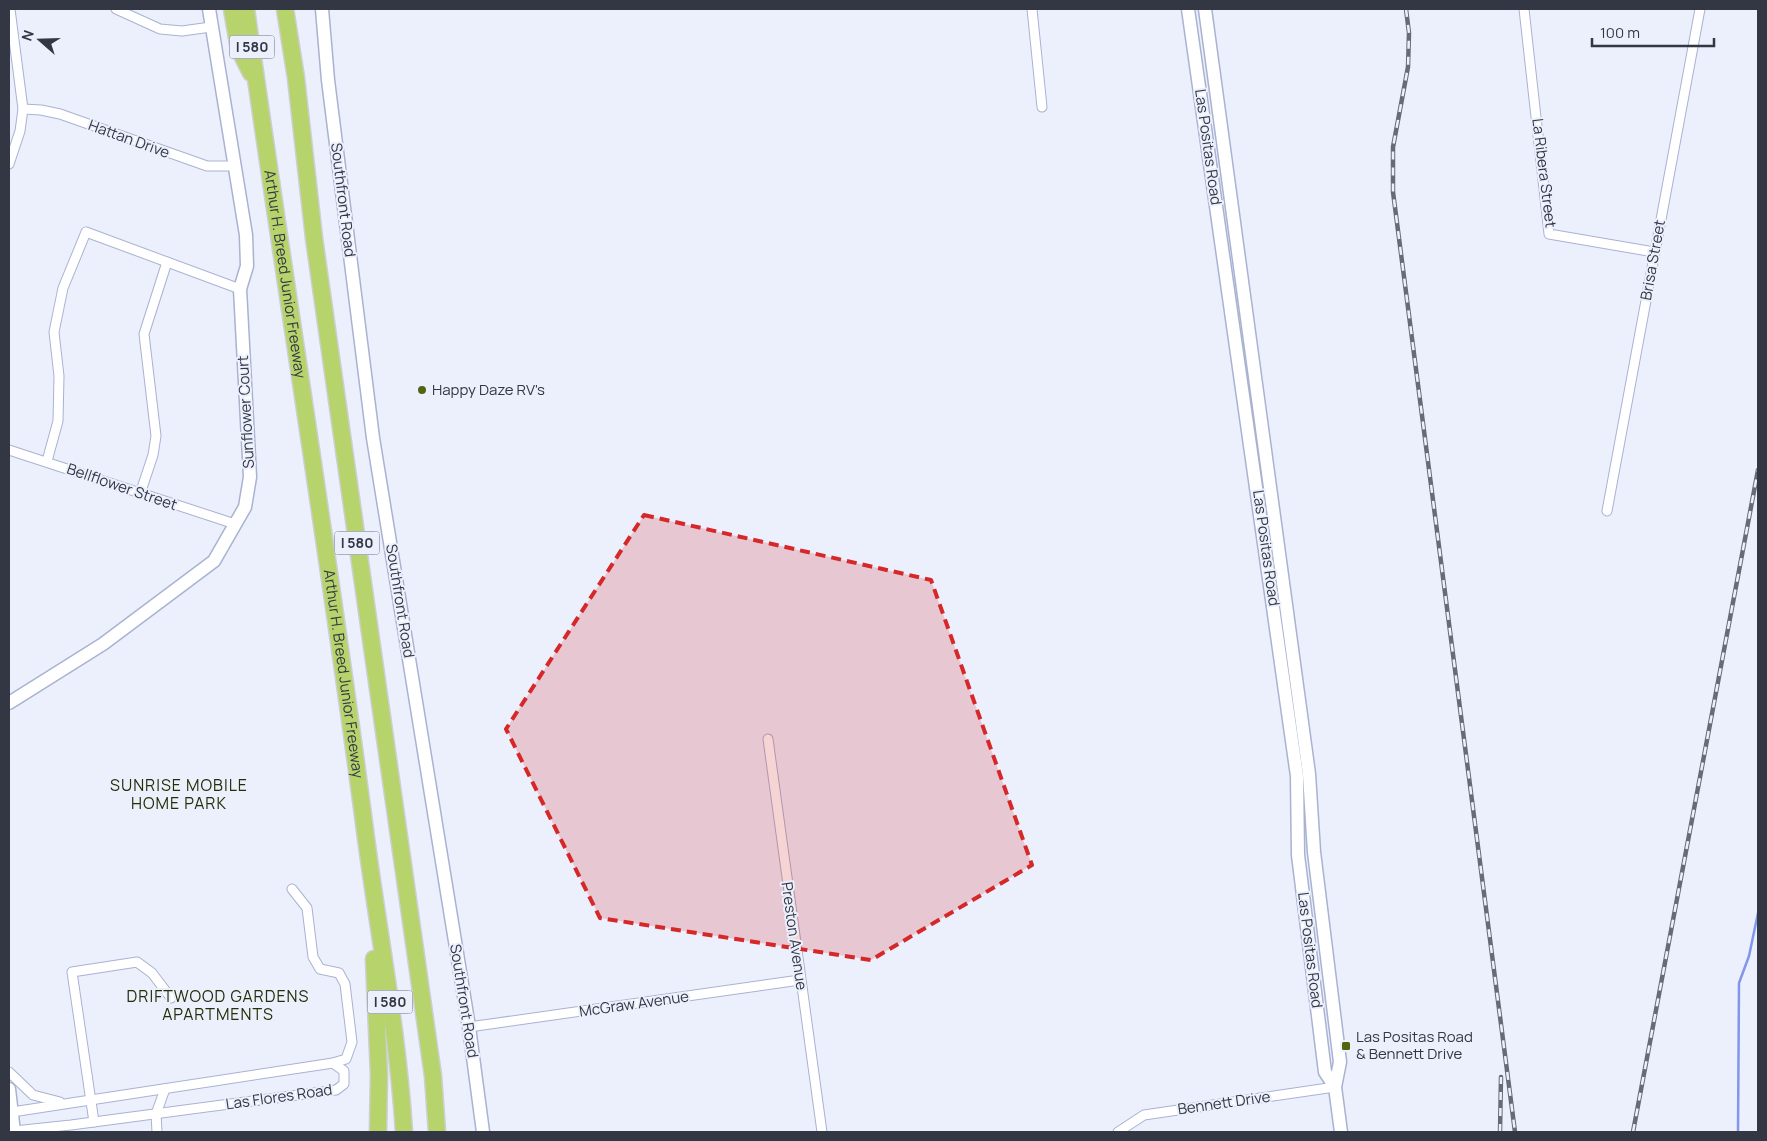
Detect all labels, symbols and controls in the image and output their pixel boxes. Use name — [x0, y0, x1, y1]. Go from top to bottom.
north arrow — [15, 15, 65, 65]
scale bar — [1592, 15, 1714, 47]
text: 100 m — [1600, 22, 1640, 43]
text: N — [17, 27, 38, 43]
road number: I 580 — [230, 36, 274, 58]
street label: Las Positas Road — [1190, 88, 1227, 206]
street label: Hattan Drive — [86, 114, 173, 163]
street label: La Ribera Street — [1527, 117, 1562, 229]
street label: Southfront Road — [326, 142, 361, 258]
street label: Arthur H. Breed Junior Freeway — [259, 168, 311, 380]
street label: Brisa Street — [1635, 218, 1670, 302]
street label: Sunflower Court — [232, 355, 259, 469]
place label: Happy Daze RV's — [432, 379, 545, 400]
marker: Happy Daze RV's — [416, 384, 428, 396]
street label: Bellflower Street — [64, 458, 180, 515]
street label: Las Positas Road — [1248, 489, 1285, 607]
road number: I 580 — [334, 532, 380, 554]
street label: Southfront Road — [381, 543, 420, 659]
street label: Arthur H. Breed Junior Freeway — [319, 568, 369, 780]
district label: SUNRISE MOBILE HOME PARK — [110, 774, 248, 814]
street label: Preston Avenue — [777, 881, 812, 991]
street label: Las Positas Road — [1293, 891, 1328, 1009]
street label: Southfront Road — [445, 943, 484, 1059]
district label: DRIFTWOOD GARDENS APARTMENTS — [127, 985, 309, 1025]
street label: McGraw Avenue — [578, 985, 690, 1022]
road number: I 580 — [368, 990, 412, 1014]
place label: Las Positas Road & Bennett Drive — [1356, 1026, 1473, 1064]
marker: Las Positas Road & Bennett Drive — [1340, 1040, 1352, 1052]
street label: Las Flores Road — [224, 1079, 333, 1114]
street label: Bennett Drive — [1176, 1086, 1272, 1119]

